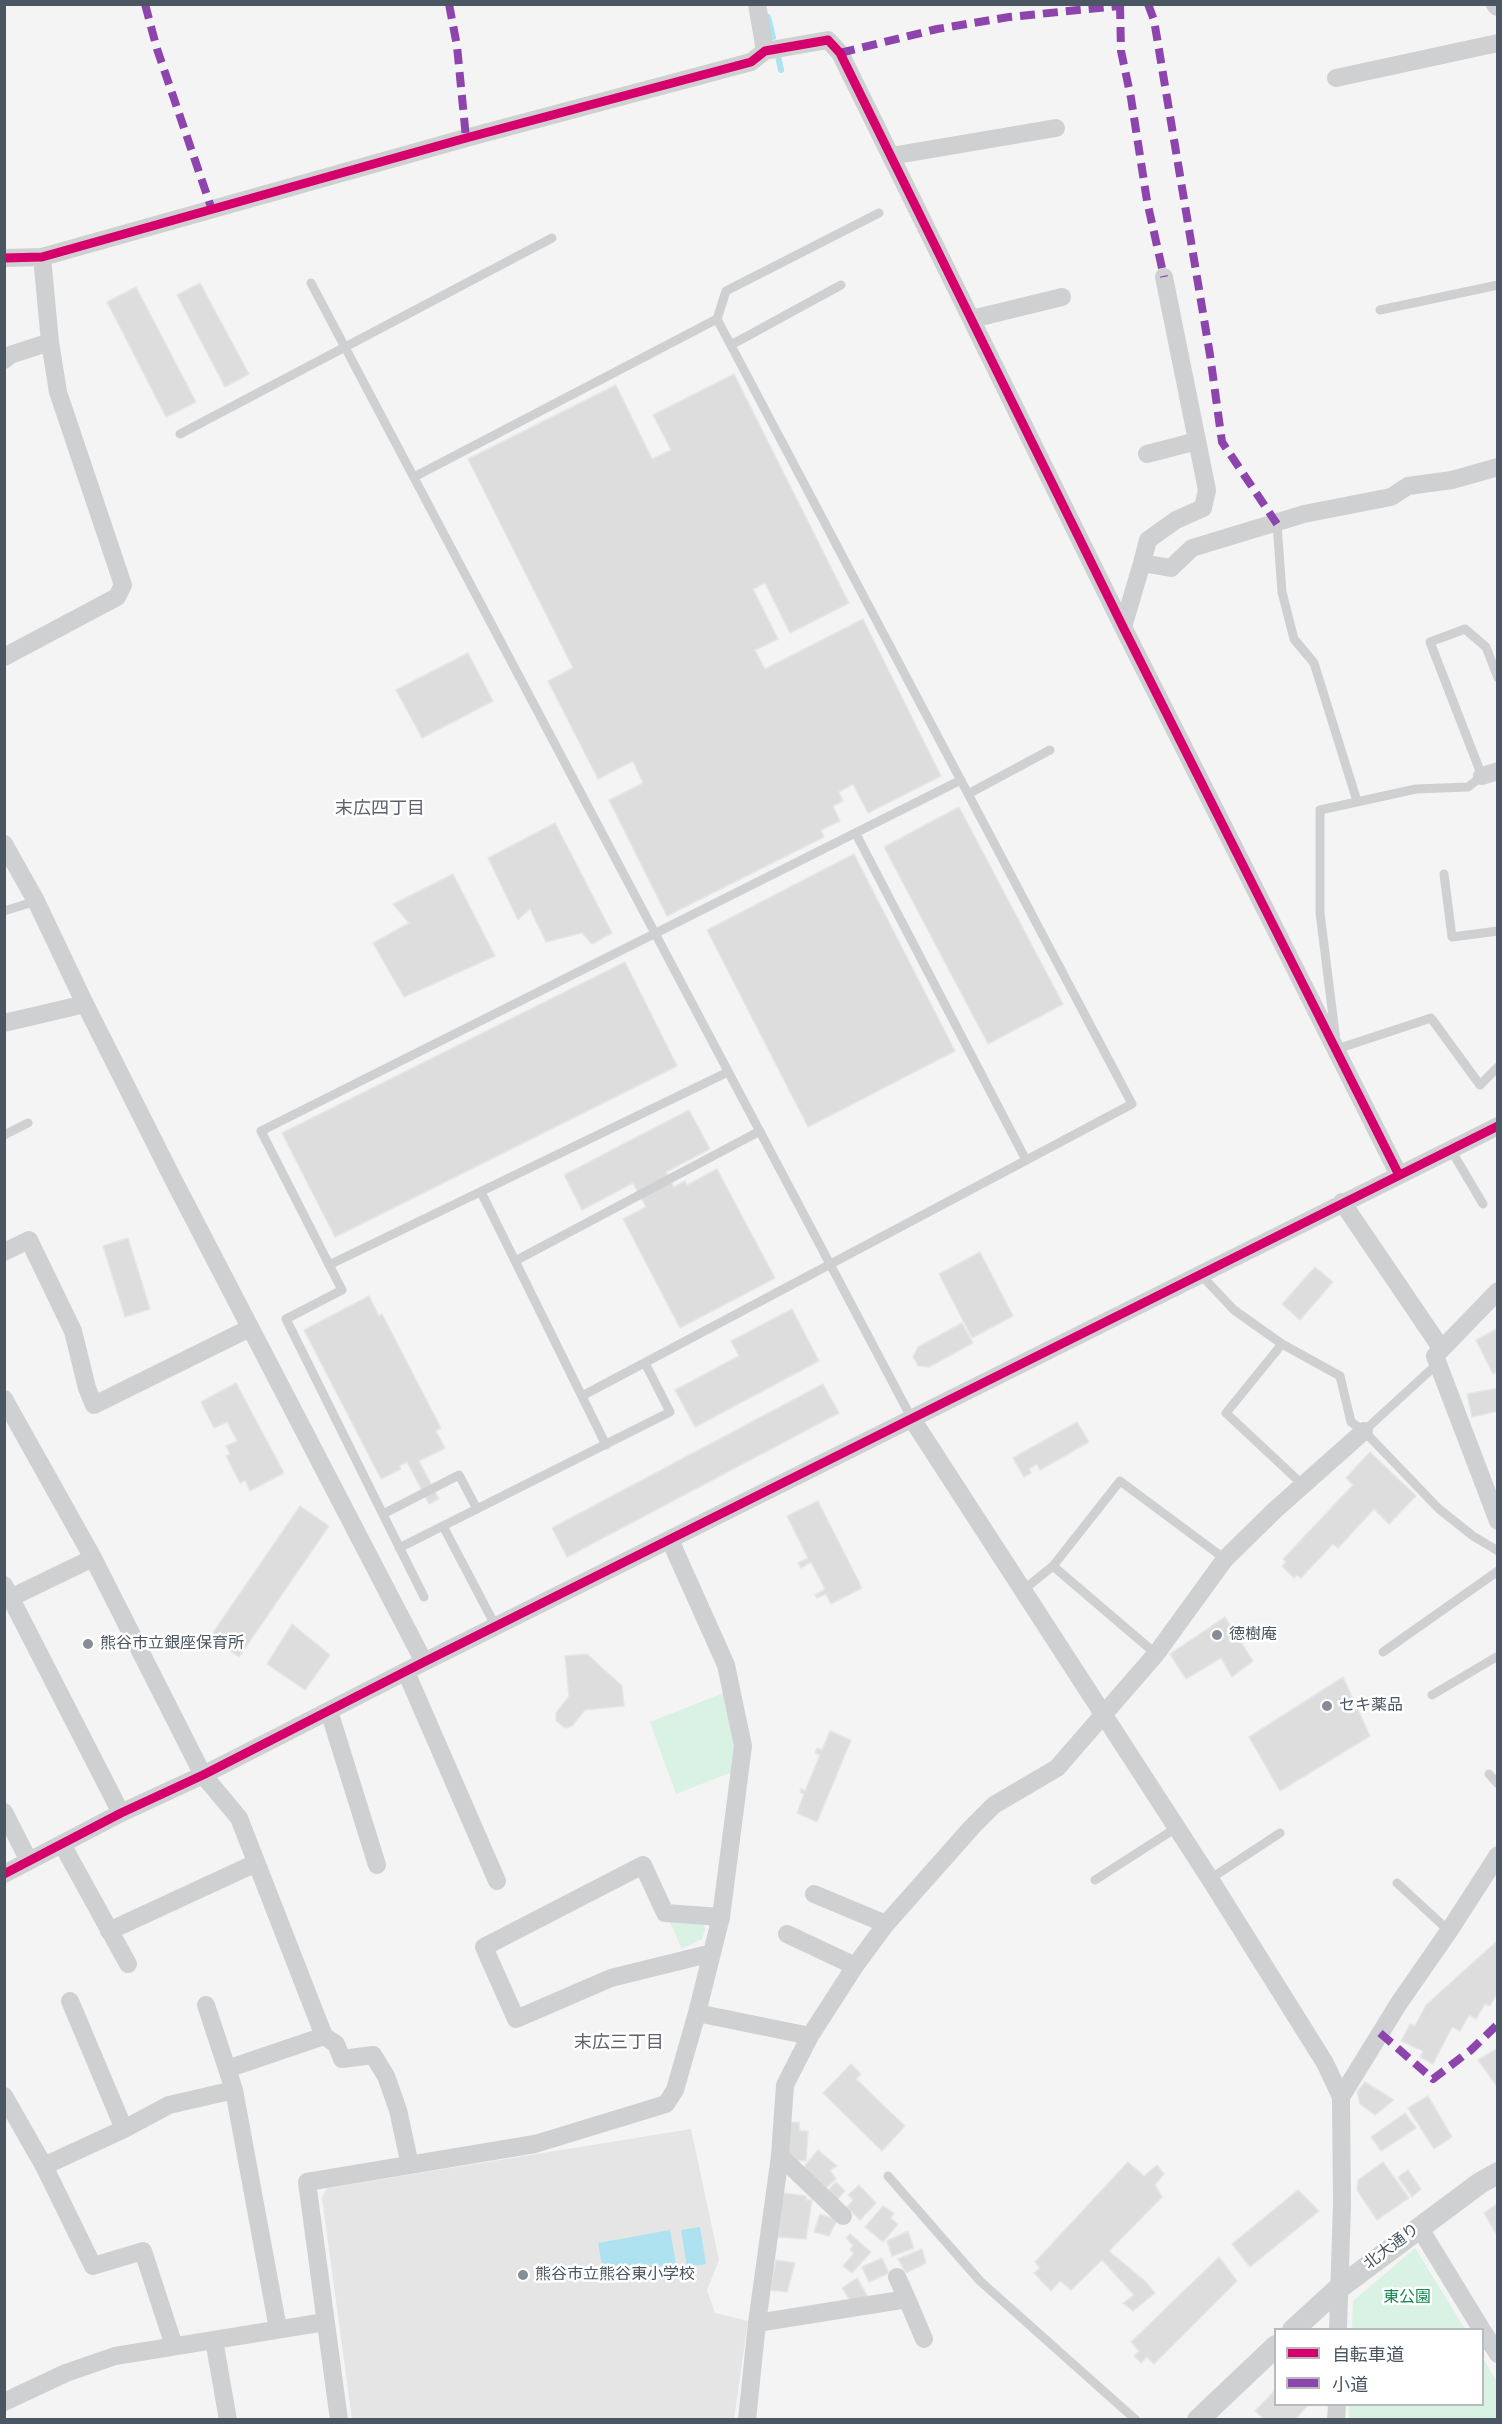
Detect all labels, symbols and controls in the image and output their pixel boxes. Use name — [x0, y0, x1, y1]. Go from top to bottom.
district label: 末広四丁目 — [335, 798, 425, 820]
place label: 徳樹庵 — [1229, 1625, 1277, 1645]
marker: 徳樹庵 — [1210, 1628, 1224, 1642]
place label: 熊谷市立銀座保育所 — [100, 1634, 244, 1654]
marker: 熊谷市立銀座保育所 — [81, 1637, 95, 1651]
place label: セキ薬品 — [1339, 1696, 1403, 1716]
marker: セキ薬品 — [1320, 1699, 1334, 1713]
district label: 末広三丁目 — [574, 2032, 664, 2054]
street label: 北大通り — [1361, 2220, 1423, 2274]
place label: 熊谷市立熊谷東小学校 — [535, 2265, 695, 2285]
marker: 熊谷市立熊谷東小学校 — [516, 2268, 530, 2282]
park label: 東公園 — [1383, 2288, 1431, 2308]
legend — [1274, 2328, 1484, 2406]
text: 自転車道 — [1332, 2344, 1404, 2365]
text: 小道 — [1332, 2374, 1368, 2395]

